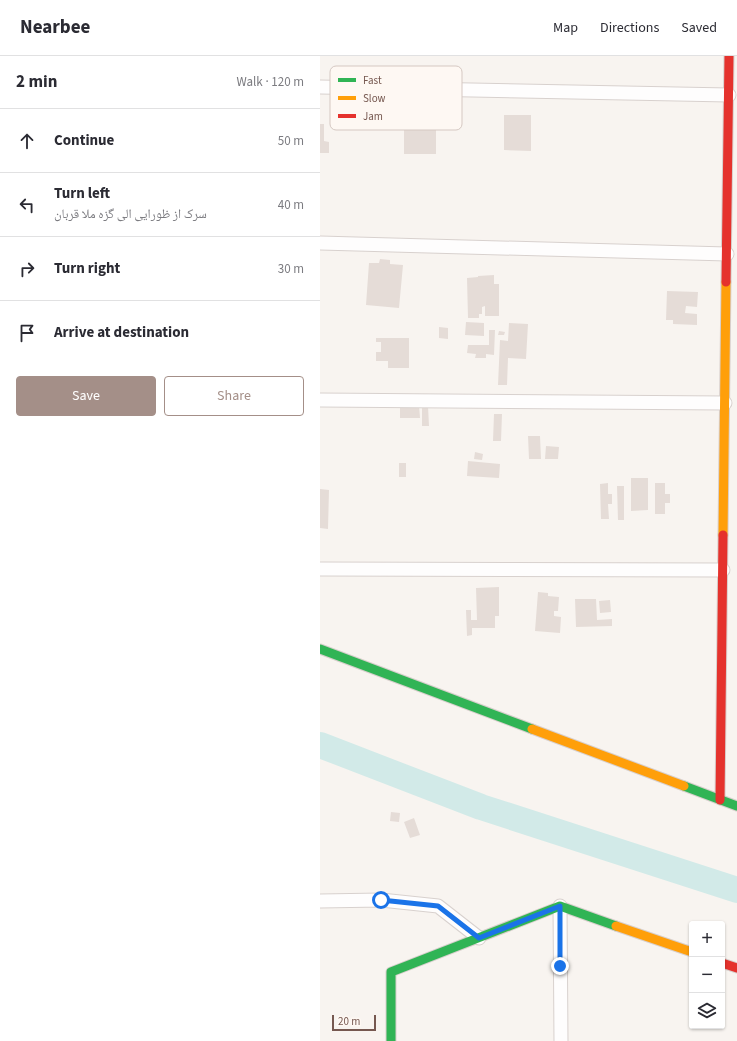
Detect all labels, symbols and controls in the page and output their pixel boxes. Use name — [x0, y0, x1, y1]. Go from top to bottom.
text: Nearbee — [20, 14, 90, 41]
text: Map — [553, 18, 578, 38]
text: Directions — [600, 18, 659, 38]
text: Saved — [681, 18, 717, 38]
legend — [330, 66, 462, 130]
text: 2 min — [16, 70, 57, 94]
text: Walk · 120 m — [236, 73, 304, 91]
text: Fast — [363, 73, 382, 88]
text: Slow — [363, 91, 386, 106]
text: Jam — [363, 109, 383, 124]
icon: ahead — [16, 130, 38, 152]
text: Continue — [54, 130, 114, 151]
text: 50 m — [278, 132, 304, 150]
text: Turn left — [54, 183, 110, 204]
icon: left — [16, 194, 38, 216]
text: 40 m — [278, 196, 304, 214]
text: سرک از ظورایی الی گزه ملا قربان — [54, 205, 207, 223]
icon: right — [16, 258, 38, 280]
text: Turn right — [54, 258, 120, 279]
text: 30 m — [278, 260, 304, 278]
icon: arrive — [16, 322, 38, 344]
text: Arrive at destination — [54, 322, 189, 343]
button: Save — [16, 376, 156, 416]
button: Share — [164, 376, 304, 416]
route start — [372, 891, 390, 909]
map controls — [689, 921, 725, 1029]
button: + — [689, 921, 725, 957]
route end — [551, 957, 569, 975]
button: − — [689, 957, 725, 993]
button: layers — [689, 993, 725, 1029]
scale bar — [332, 1013, 376, 1032]
text: 20 m — [338, 1014, 360, 1029]

